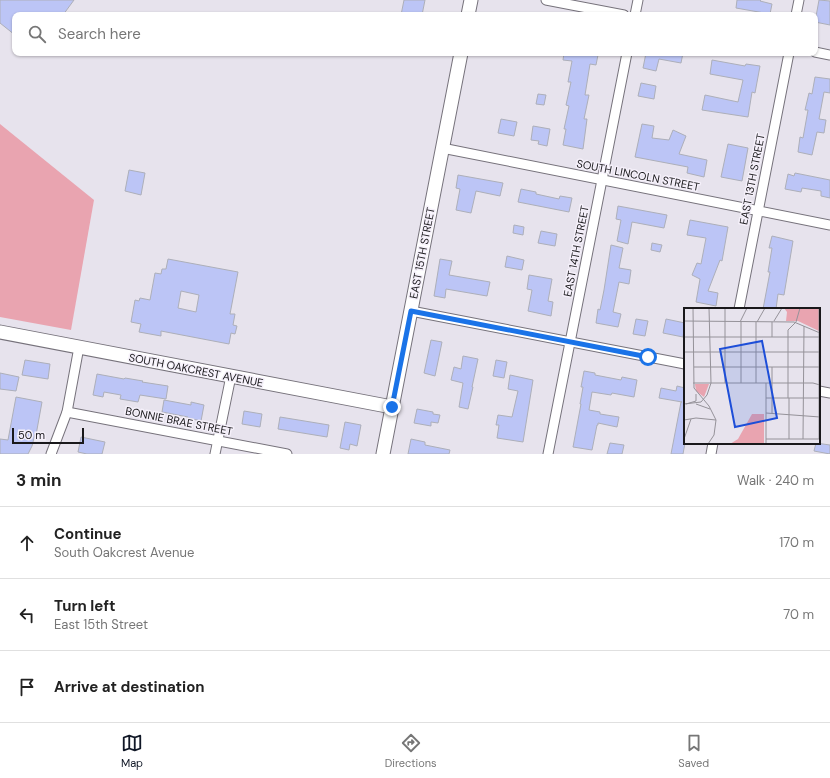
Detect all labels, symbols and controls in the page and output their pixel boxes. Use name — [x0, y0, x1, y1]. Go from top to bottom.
search box — [12, 12, 818, 56]
icon: search — [26, 23, 48, 45]
text: Search here — [58, 24, 141, 44]
street label: EAST 13TH STREET — [736, 132, 768, 226]
street label: SOUTH LINCOLN STREET — [575, 156, 701, 194]
street label: EAST 14TH STREET — [560, 204, 592, 298]
street label: EAST 15TH STREET — [406, 206, 438, 300]
inset map — [684, 308, 820, 444]
route start — [639, 348, 657, 366]
street label: SOUTH OAKCREST AVENUE — [128, 350, 264, 390]
route end — [383, 398, 401, 416]
street label: BONNIE BRAE STREET — [124, 404, 234, 438]
scale bar — [12, 426, 84, 445]
text: 50 m — [18, 428, 45, 442]
text: 3 min — [16, 469, 61, 491]
text: Walk · 240 m — [737, 472, 814, 489]
text: Continue — [54, 524, 122, 544]
icon: ahead — [16, 532, 38, 554]
text: 170 m — [779, 534, 814, 551]
text: South Oakcrest Avenue — [54, 544, 194, 561]
text: Turn left — [54, 596, 115, 616]
icon: left — [16, 604, 38, 626]
text: 70 m — [783, 606, 814, 623]
text: East 15th Street — [54, 616, 148, 633]
icon: arrive — [16, 676, 38, 698]
text: Arrive at destination — [54, 677, 205, 697]
tab: Map — [121, 732, 143, 770]
tab: Directions — [385, 732, 437, 770]
tab: Saved — [678, 732, 709, 770]

